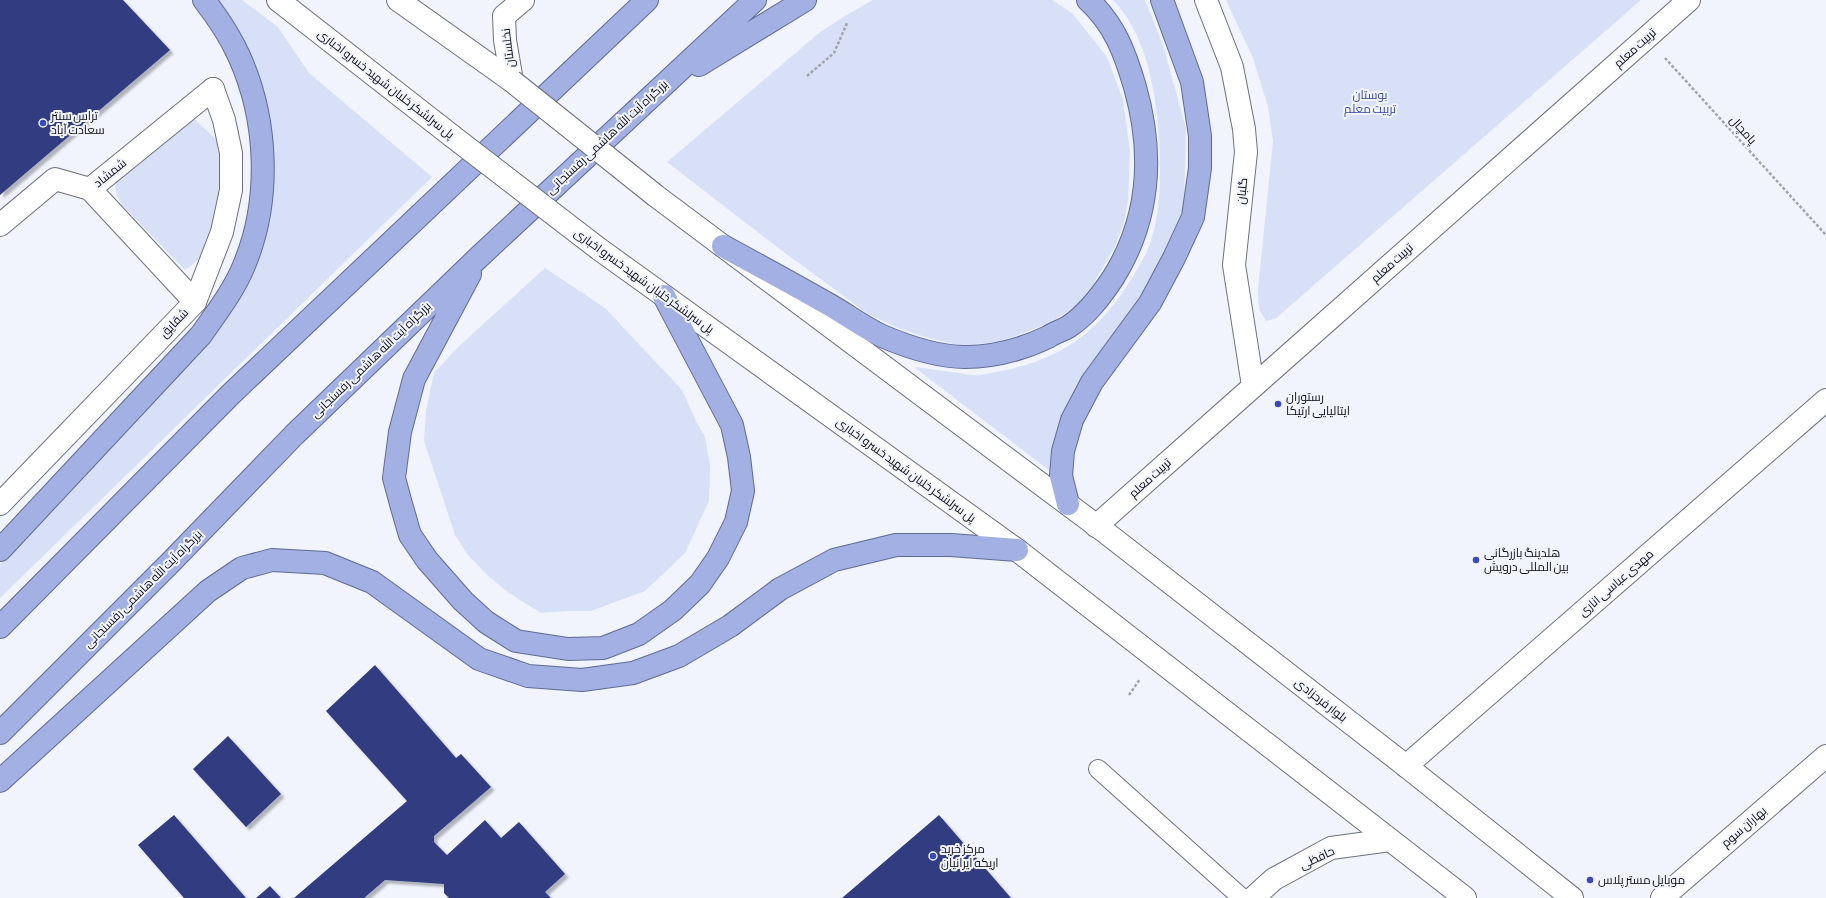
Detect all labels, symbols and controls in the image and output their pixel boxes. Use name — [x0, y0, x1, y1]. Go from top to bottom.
street label: تربیت معلم — [1611, 25, 1660, 71]
street label: پل سرلشکر خلبان شهید خسرو اخباری — [314, 26, 458, 144]
street label: نخلستان — [499, 28, 517, 68]
street label: بزرگراه آیت الله هاشمی رفسنجانی — [543, 76, 671, 197]
park label: بوستان تربیت معلم — [1344, 88, 1397, 117]
place label: تراس سنتر سعادت آباد — [50, 109, 105, 137]
street label: پامچال — [1725, 113, 1760, 149]
marker: تراس سنتر سعادت آباد — [38, 118, 48, 128]
street label: شمشاد — [91, 156, 129, 190]
street label: گلبان — [1234, 177, 1250, 205]
street label: پل سرلشکر خلبان شهید خسرو اخباری — [570, 226, 717, 338]
street label: تربیت معلم — [1368, 240, 1417, 286]
street label: بزرگراه آیت الله هاشمی رفسنجانی — [307, 298, 434, 421]
street label: شقایق — [157, 305, 191, 340]
place label: رستوران ایتالیایی ارتیکا — [1286, 390, 1350, 418]
marker: رستوران ایتالیایی ارتیکا — [1273, 399, 1283, 409]
street label: پل سرلشکر خلبان شهید خسرو اخباری — [832, 415, 979, 527]
street label: تربیت معلم — [1126, 455, 1175, 501]
street label: بزرگراه آیت الله هاشمی رفسنجانی — [80, 526, 205, 651]
place label: هلدینگ بازرگانی بین المللی درویش — [1484, 546, 1569, 574]
street label: مهدی عباسی اناری — [1576, 547, 1656, 619]
marker: هلدینگ بازرگانی بین المللی درویش — [1471, 555, 1481, 565]
street label: بلوار فرحزادی — [1292, 675, 1350, 725]
street label: بهاران سوم — [1719, 804, 1770, 851]
place label: مرکز خرید اریکه ایرانیان — [941, 842, 999, 870]
street label: حافظی — [1297, 844, 1337, 872]
marker: مرکز خرید اریکه ایرانیان — [928, 851, 938, 861]
place label: موبایل مستر پلاس — [1598, 873, 1685, 889]
marker: موبایل مستر پلاس — [1585, 875, 1595, 885]

